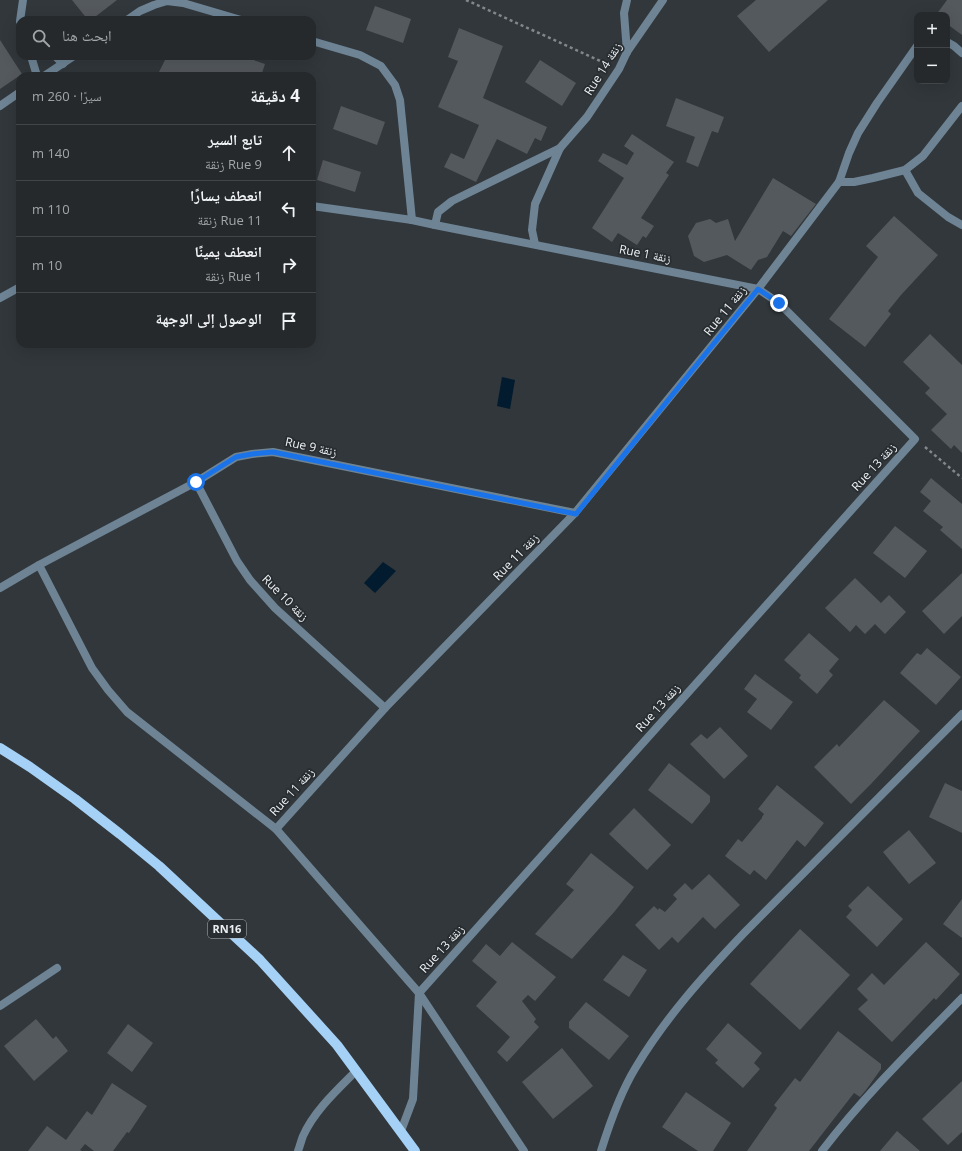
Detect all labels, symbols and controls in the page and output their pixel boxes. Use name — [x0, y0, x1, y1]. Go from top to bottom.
map controls — [914, 12, 950, 84]
button: + — [914, 12, 950, 48]
search box — [16, 16, 316, 60]
text: ابحث هنا — [62, 25, 112, 45]
icon: search — [30, 27, 52, 49]
street label: Rue 14 زنقة — [580, 39, 626, 98]
button: − — [914, 48, 950, 84]
text: 4 دقيقة — [250, 84, 300, 107]
text: سيرًا · 260 m — [32, 87, 102, 105]
text: تابع السير — [208, 129, 262, 149]
icon: ahead — [278, 142, 300, 164]
text: 140 m — [32, 144, 70, 162]
text: Rue 9 زنقة — [205, 155, 262, 173]
text: انعطف يسارًا — [190, 185, 262, 205]
icon: left — [278, 198, 300, 220]
text: 110 m — [32, 200, 70, 218]
text: Rue 11 زنقة — [198, 211, 262, 229]
street label: Rue 1 زنقة — [618, 240, 673, 267]
text: انعطف يمينًا — [194, 241, 262, 261]
icon: right — [278, 254, 300, 276]
text: 10 m — [32, 256, 62, 274]
text: Rue 1 زنقة — [205, 267, 262, 285]
street label: Rue 11 زنقة — [699, 282, 750, 339]
route end — [770, 294, 788, 312]
text: الوصول إلى الوجهة — [156, 308, 262, 328]
icon: arrive — [278, 310, 300, 332]
street label: Rue 9 زنقة — [284, 433, 339, 460]
street label: Rue 13 زنقة — [847, 439, 900, 494]
route start — [187, 473, 205, 491]
street label: Rue 11 زنقة — [489, 529, 543, 584]
street label: Rue 10 زنقة — [258, 571, 313, 625]
street label: Rue 13 زنقة — [631, 680, 684, 735]
street label: Rue 11 زنقة — [265, 764, 318, 819]
road number: RN16 — [208, 920, 246, 938]
street label: Rue 13 زنقة — [415, 921, 468, 976]

